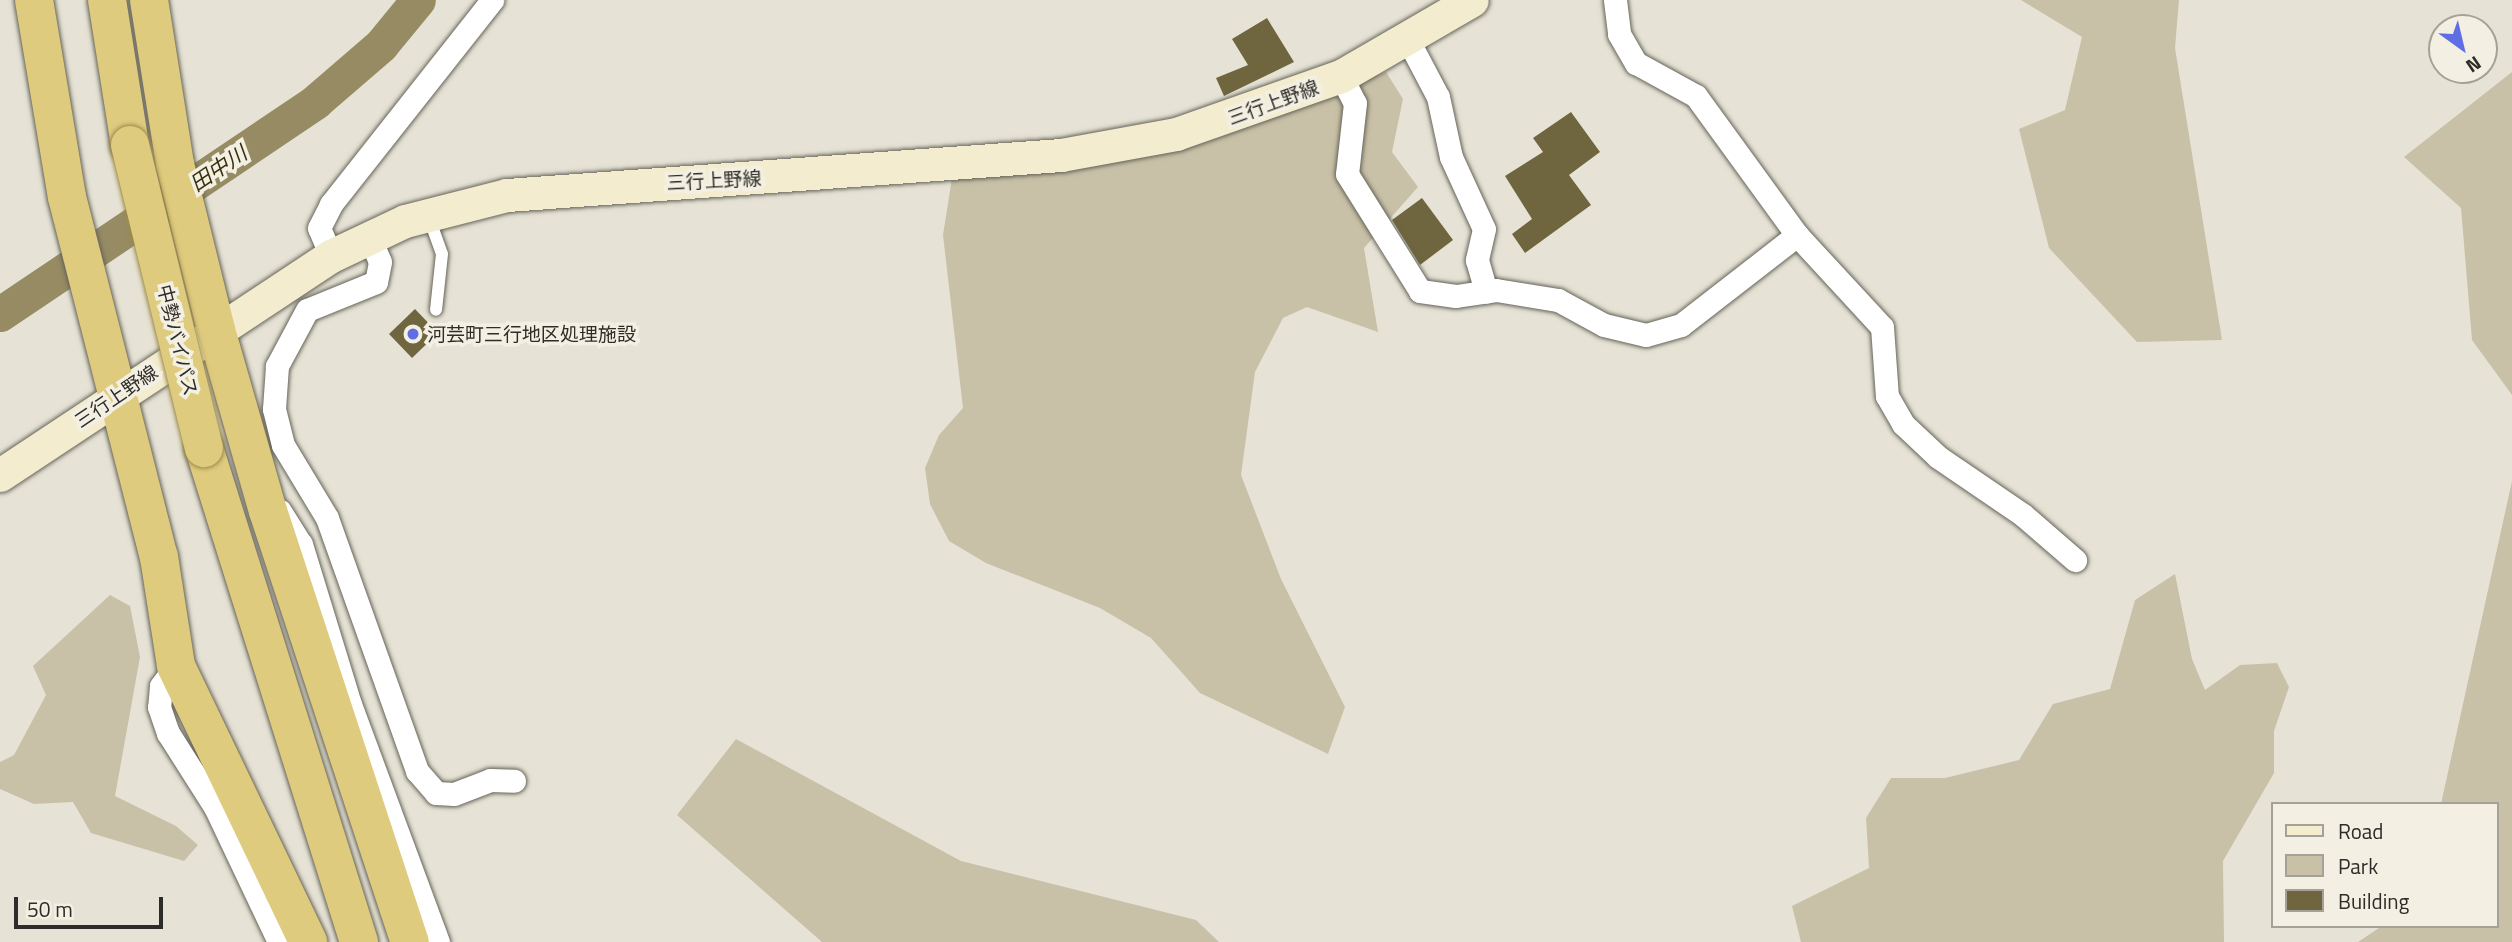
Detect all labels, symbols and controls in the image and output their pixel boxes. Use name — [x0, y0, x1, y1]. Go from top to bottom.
north arrow — [2428, 14, 2498, 84]
text: N — [2460, 49, 2487, 81]
street label: 三行上野線 — [1224, 75, 1322, 129]
water label: 田中川 — [185, 140, 251, 196]
street label: 三行上野線 — [666, 166, 762, 194]
street label: 中勢バイパス — [153, 282, 203, 398]
place label: 河芸町三行地区処理施設 — [427, 323, 636, 345]
marker: 河芸町三行地区処理施設 — [405, 326, 421, 342]
street label: 三行上野線 — [70, 360, 162, 432]
legend — [2270, 802, 2498, 928]
text: Road — [2338, 815, 2383, 847]
text: Park — [2338, 850, 2378, 882]
scale bar — [18, 883, 166, 927]
text: Building — [2338, 885, 2409, 917]
text: 50 m — [27, 893, 73, 925]

